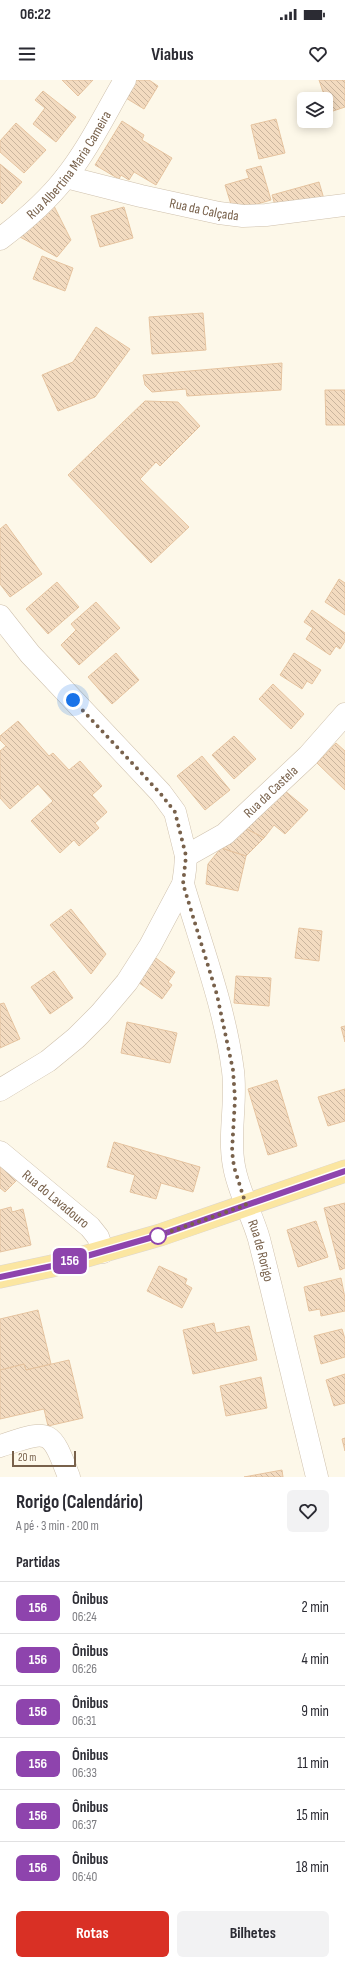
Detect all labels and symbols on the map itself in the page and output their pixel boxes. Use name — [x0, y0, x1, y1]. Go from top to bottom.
street label: Rua Albertina Maria Cameira — [23, 108, 114, 223]
street label: Rua da Calçada — [168, 194, 240, 224]
your location — [63, 690, 83, 710]
street label: Rua da Castela — [240, 762, 301, 821]
street label: Rua do Lavadouro — [19, 1166, 93, 1232]
street label: Rua de Rorigo — [245, 1217, 278, 1284]
unlabelled marker — [149, 1227, 167, 1245]
line badge: 156 — [47, 1248, 93, 1274]
scale bar — [12, 1449, 76, 1468]

